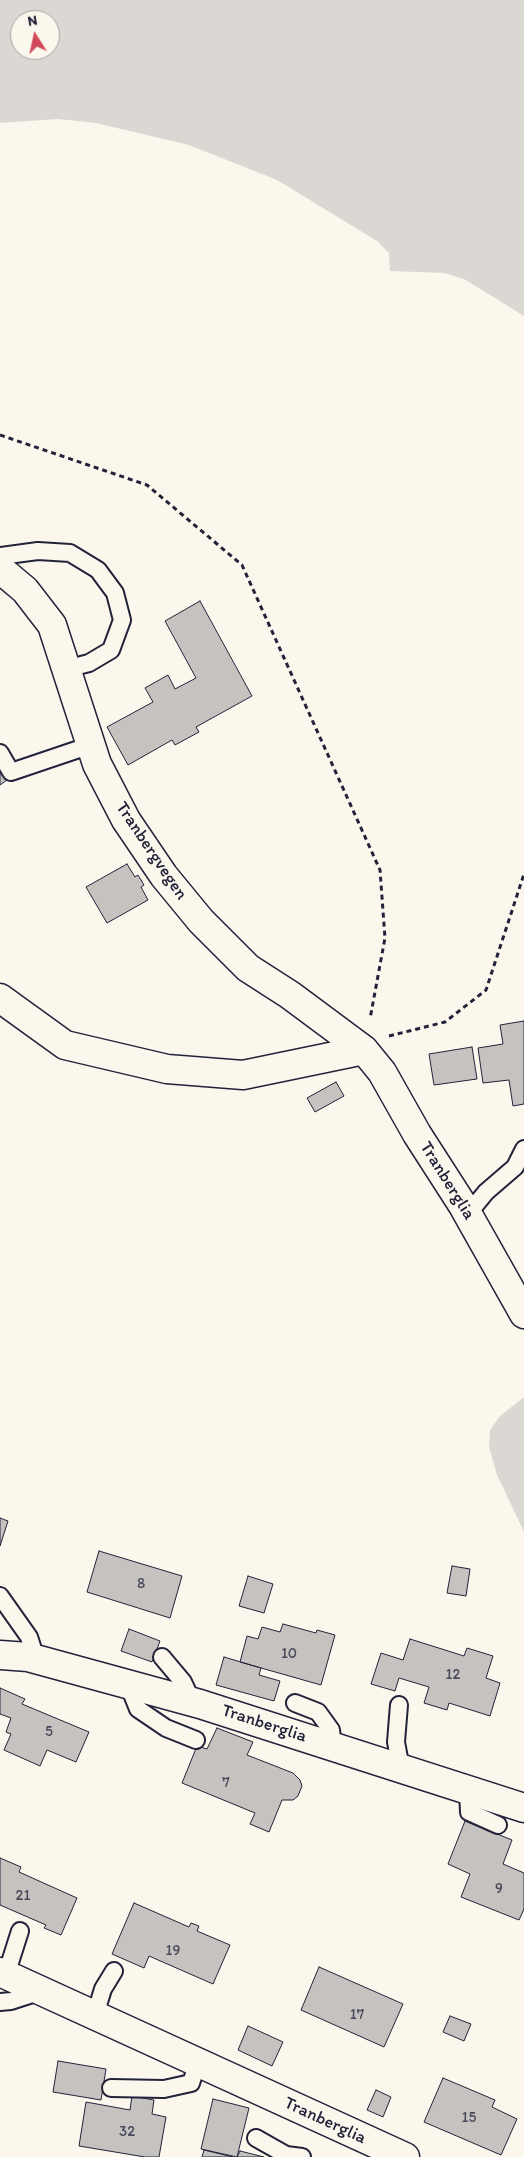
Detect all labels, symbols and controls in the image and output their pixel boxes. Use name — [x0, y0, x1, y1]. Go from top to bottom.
north arrow — [10, 10, 60, 60]
text: N — [26, 12, 39, 30]
street label: Tranbergvegen — [110, 798, 192, 904]
street label: Tranberglia — [414, 1138, 480, 1224]
house number: 8 — [137, 1575, 145, 1593]
house number: 10 — [281, 1645, 297, 1663]
house number: 12 — [446, 1666, 460, 1684]
street label: Tranberglia — [219, 1700, 309, 1748]
house number: 5 — [45, 1723, 53, 1741]
house number: 7 — [222, 1774, 230, 1792]
house number: 9 — [495, 1880, 503, 1898]
house number: 21 — [16, 1887, 30, 1905]
house number: 19 — [166, 1942, 180, 1960]
house number: 17 — [350, 2006, 364, 2024]
street label: Tranberglia — [280, 2093, 370, 2149]
house number: 15 — [462, 2109, 476, 2127]
house number: 32 — [119, 2123, 135, 2141]

